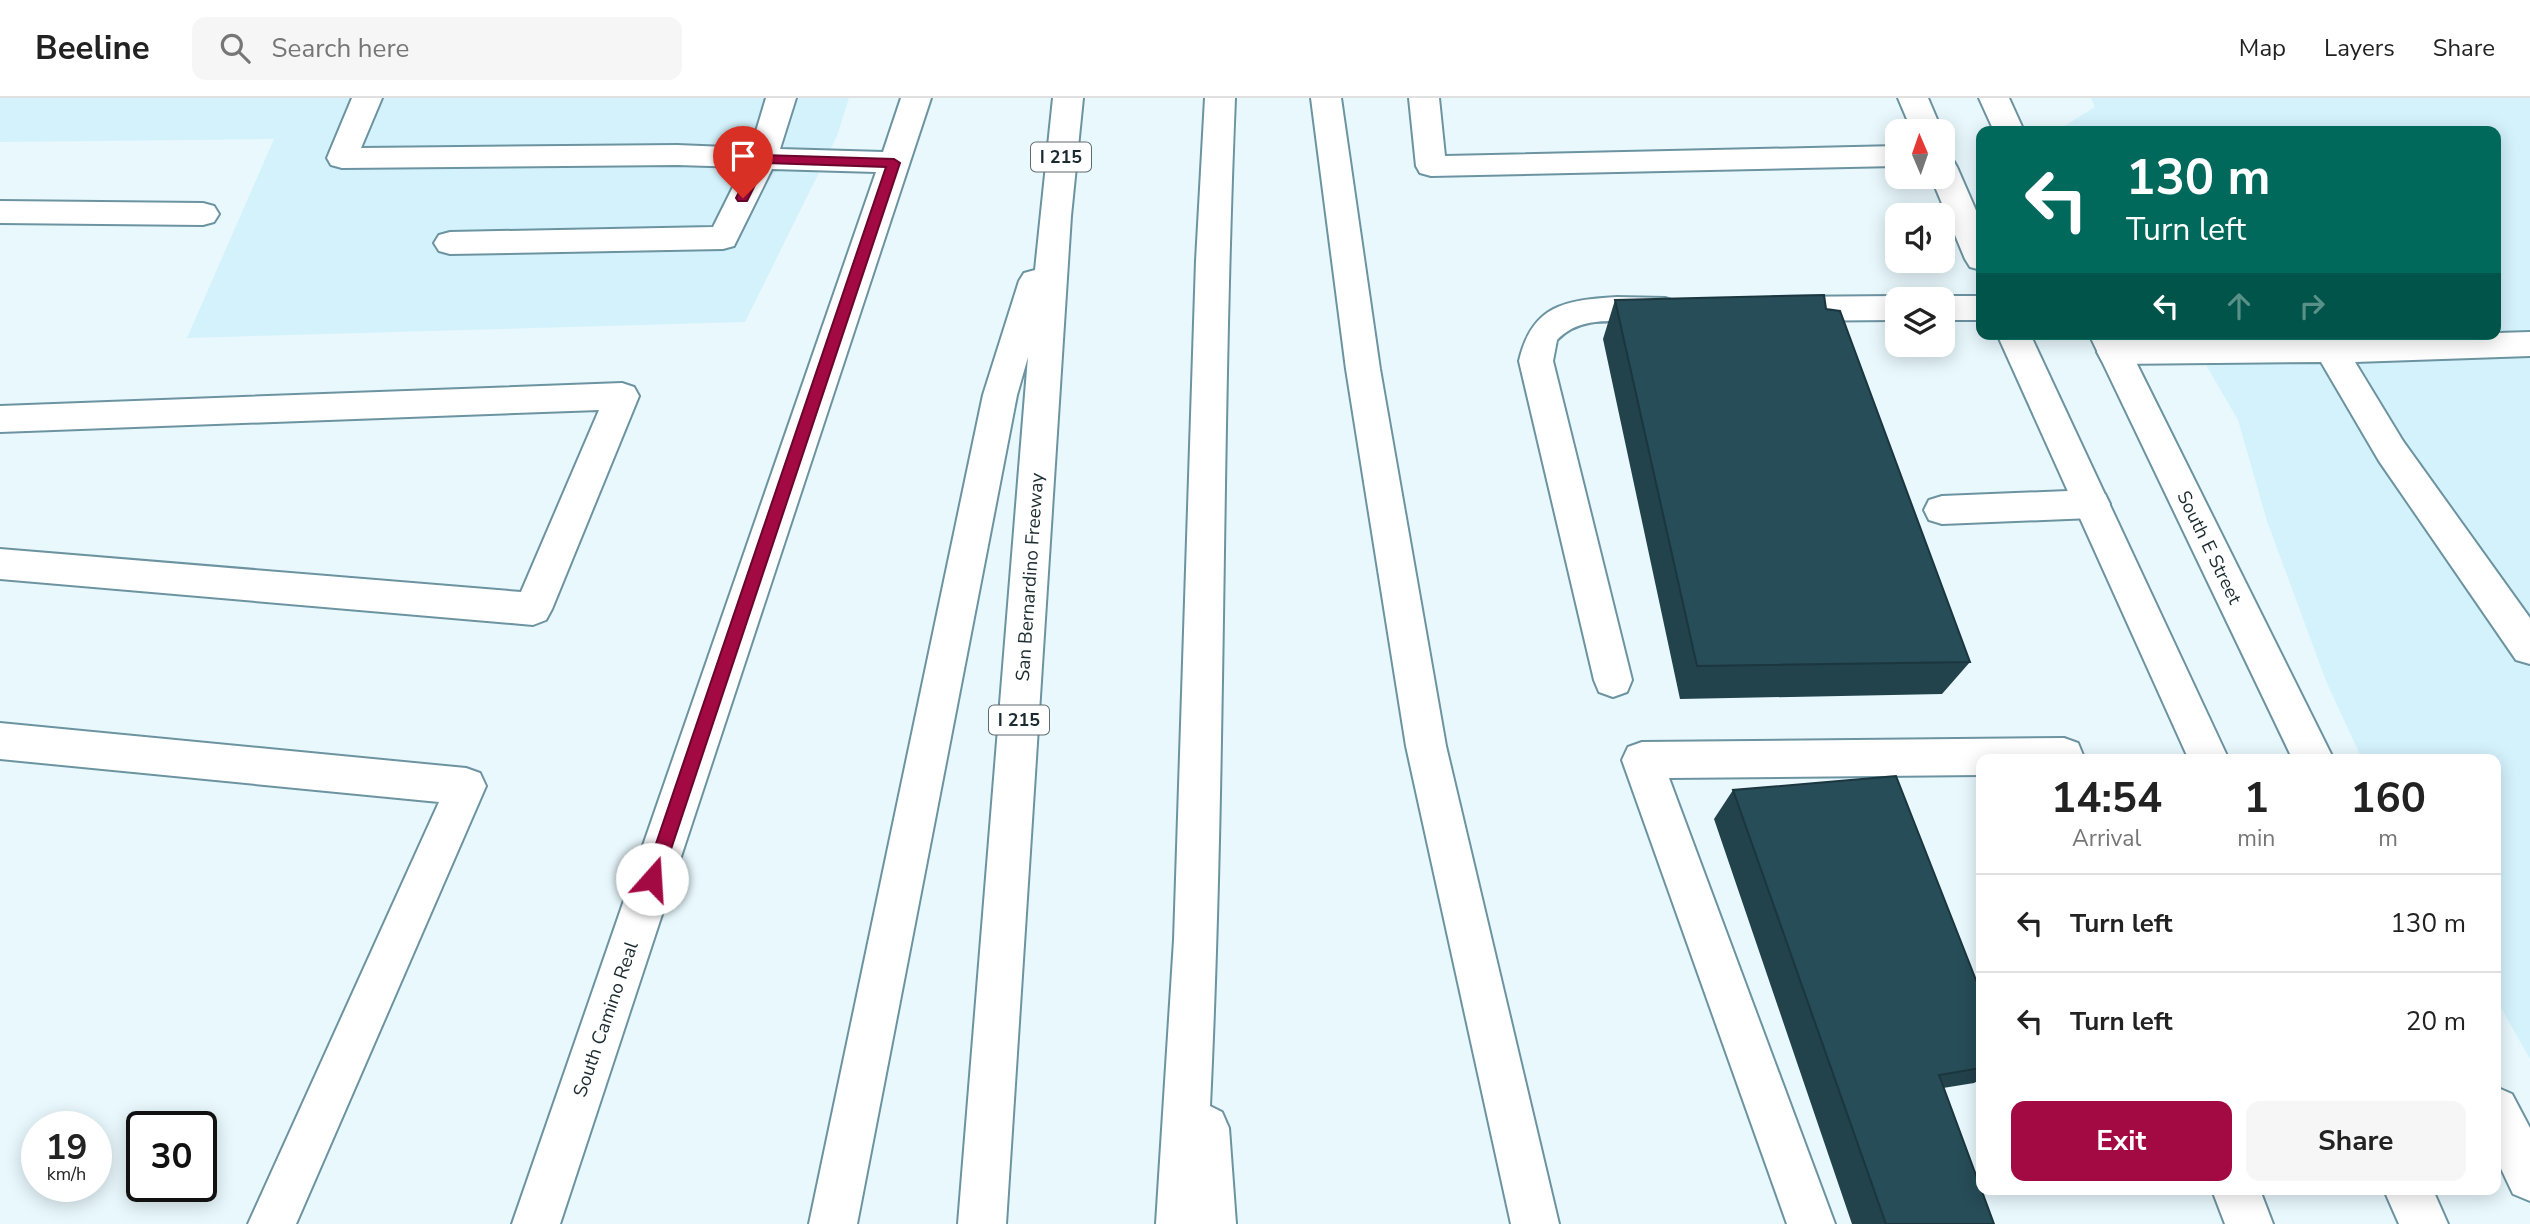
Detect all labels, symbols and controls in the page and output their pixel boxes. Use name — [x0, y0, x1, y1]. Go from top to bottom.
search box — [192, 17, 682, 80]
text: Beeline — [35, 26, 150, 71]
icon: search — [216, 29, 254, 67]
text: Search here — [272, 31, 409, 66]
text: Map — [2239, 32, 2286, 64]
text: Layers — [2324, 32, 2395, 64]
text: Share — [2433, 32, 2495, 64]
north arrow — [1885, 119, 1955, 189]
map controls — [1885, 119, 1955, 357]
pin — [713, 126, 773, 198]
icon: arrive — [724, 137, 762, 175]
road number: I 215 — [1031, 142, 1091, 172]
text: 130 m — [2126, 144, 2270, 211]
icon: left — [2011, 154, 2102, 245]
button: sound — [1885, 203, 1955, 273]
text: Turn left — [2126, 208, 2246, 251]
button: layers — [1885, 287, 1955, 357]
icon: left — [2147, 287, 2185, 325]
icon: ahead — [2220, 287, 2258, 325]
icon: right — [2293, 287, 2331, 325]
street label: San Bernardino Freeway — [1010, 472, 1050, 682]
street label: South E Street — [2170, 486, 2248, 609]
road number: I 215 — [989, 706, 1049, 734]
text: 14:54 — [2051, 770, 2162, 827]
text: 1 — [2244, 770, 2269, 827]
text: 160 — [2350, 770, 2426, 827]
text: Arrival — [2072, 823, 2141, 854]
text: min — [2237, 823, 2275, 854]
text: m — [2378, 823, 2398, 854]
position arrow — [615, 842, 689, 916]
icon: left — [2011, 904, 2049, 942]
text: Turn left — [2070, 906, 2173, 941]
text: 130 m — [2390, 906, 2466, 941]
street label: South Camino Real — [567, 938, 645, 1101]
icon: left — [2011, 1002, 2049, 1040]
text: Turn left — [2070, 1004, 2173, 1039]
text: 20 m — [2406, 1004, 2466, 1039]
button: Exit — [2011, 1101, 2232, 1181]
button: Share — [2246, 1101, 2466, 1181]
speed limit sign: 30 — [126, 1111, 217, 1202]
text: 19 — [45, 1124, 88, 1171]
text: km/h — [47, 1162, 86, 1186]

